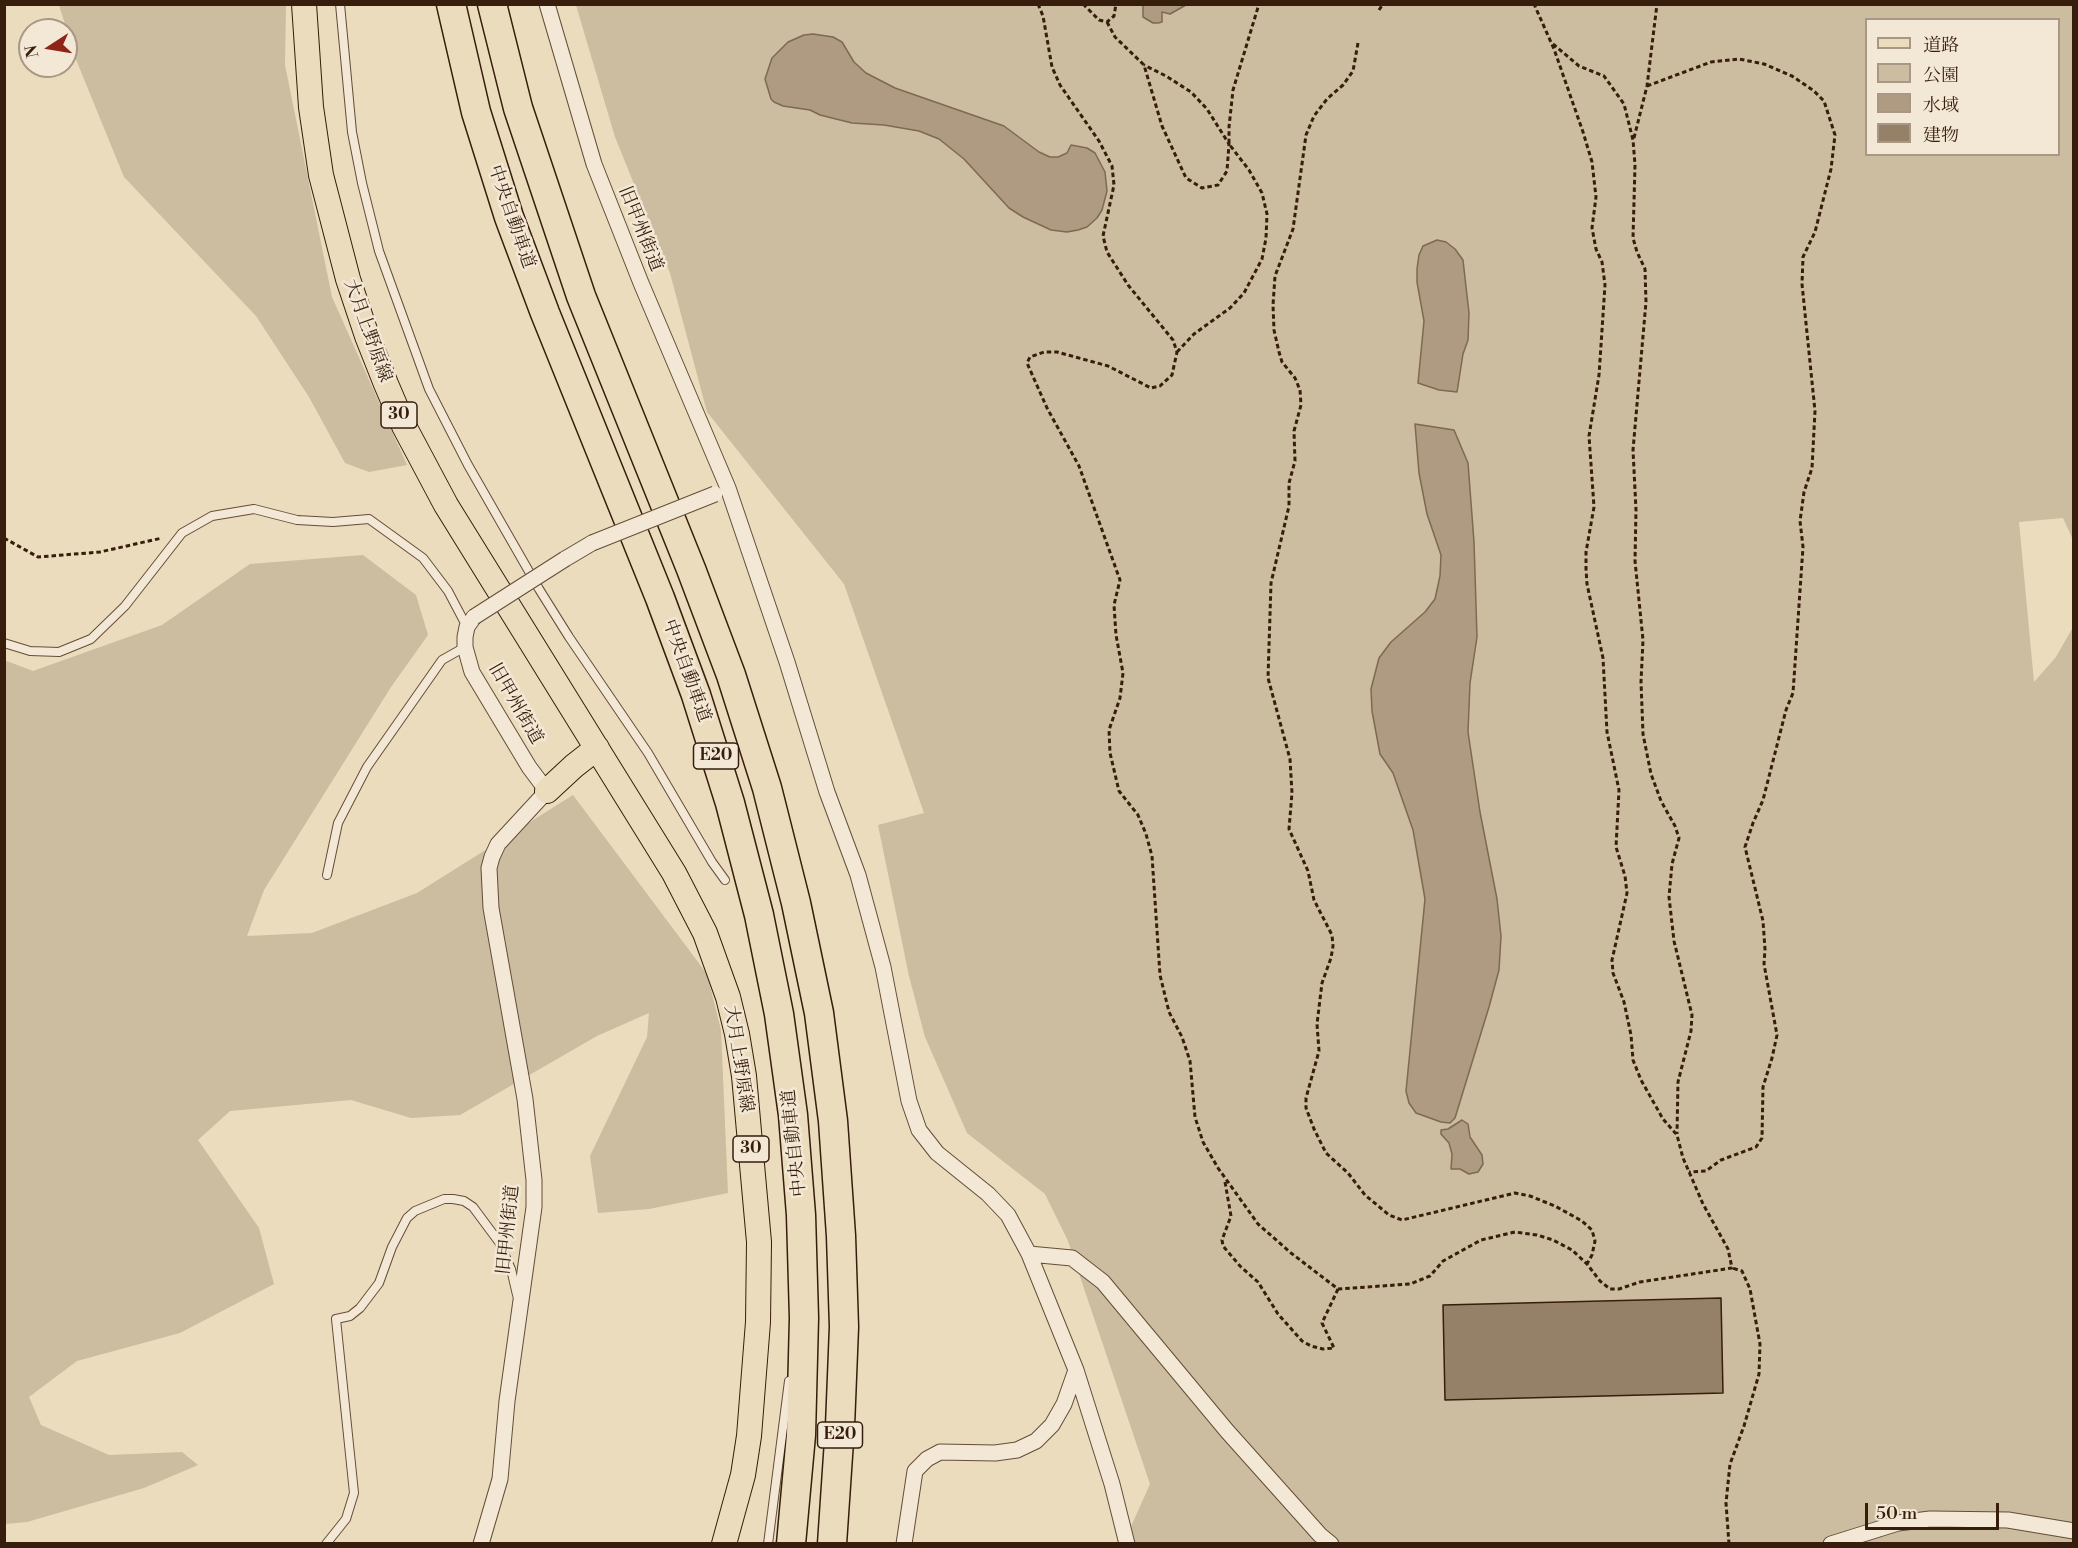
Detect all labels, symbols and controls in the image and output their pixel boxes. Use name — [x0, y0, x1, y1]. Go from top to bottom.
north arrow — [18, 18, 78, 78]
legend — [1865, 18, 2060, 156]
text: 道路 — [1923, 34, 1959, 57]
text: N — [21, 43, 43, 60]
text: 公園 — [1923, 64, 1959, 87]
text: 水域 — [1923, 94, 1959, 117]
text: 建物 — [1923, 124, 1959, 147]
street label: 中央自動車道 — [483, 162, 539, 272]
street label: 旧甲州街道 — [613, 183, 667, 275]
street label: 大月上野原線 — [338, 277, 396, 385]
road number: 30 — [381, 402, 417, 428]
street label: 中央自動車道 — [657, 617, 715, 725]
street label: 旧甲州街道 — [483, 660, 547, 748]
road number: E20 — [694, 743, 738, 769]
street label: 大月上野原線 — [719, 1004, 757, 1114]
street label: 中央自動車道 — [779, 1088, 811, 1198]
road number: 30 — [733, 1136, 769, 1162]
street label: 旧甲州街道 — [494, 1184, 524, 1276]
road number: E20 — [818, 1422, 862, 1448]
scale bar — [1868, 1491, 2002, 1529]
text: 50 m — [1876, 1502, 1917, 1525]

